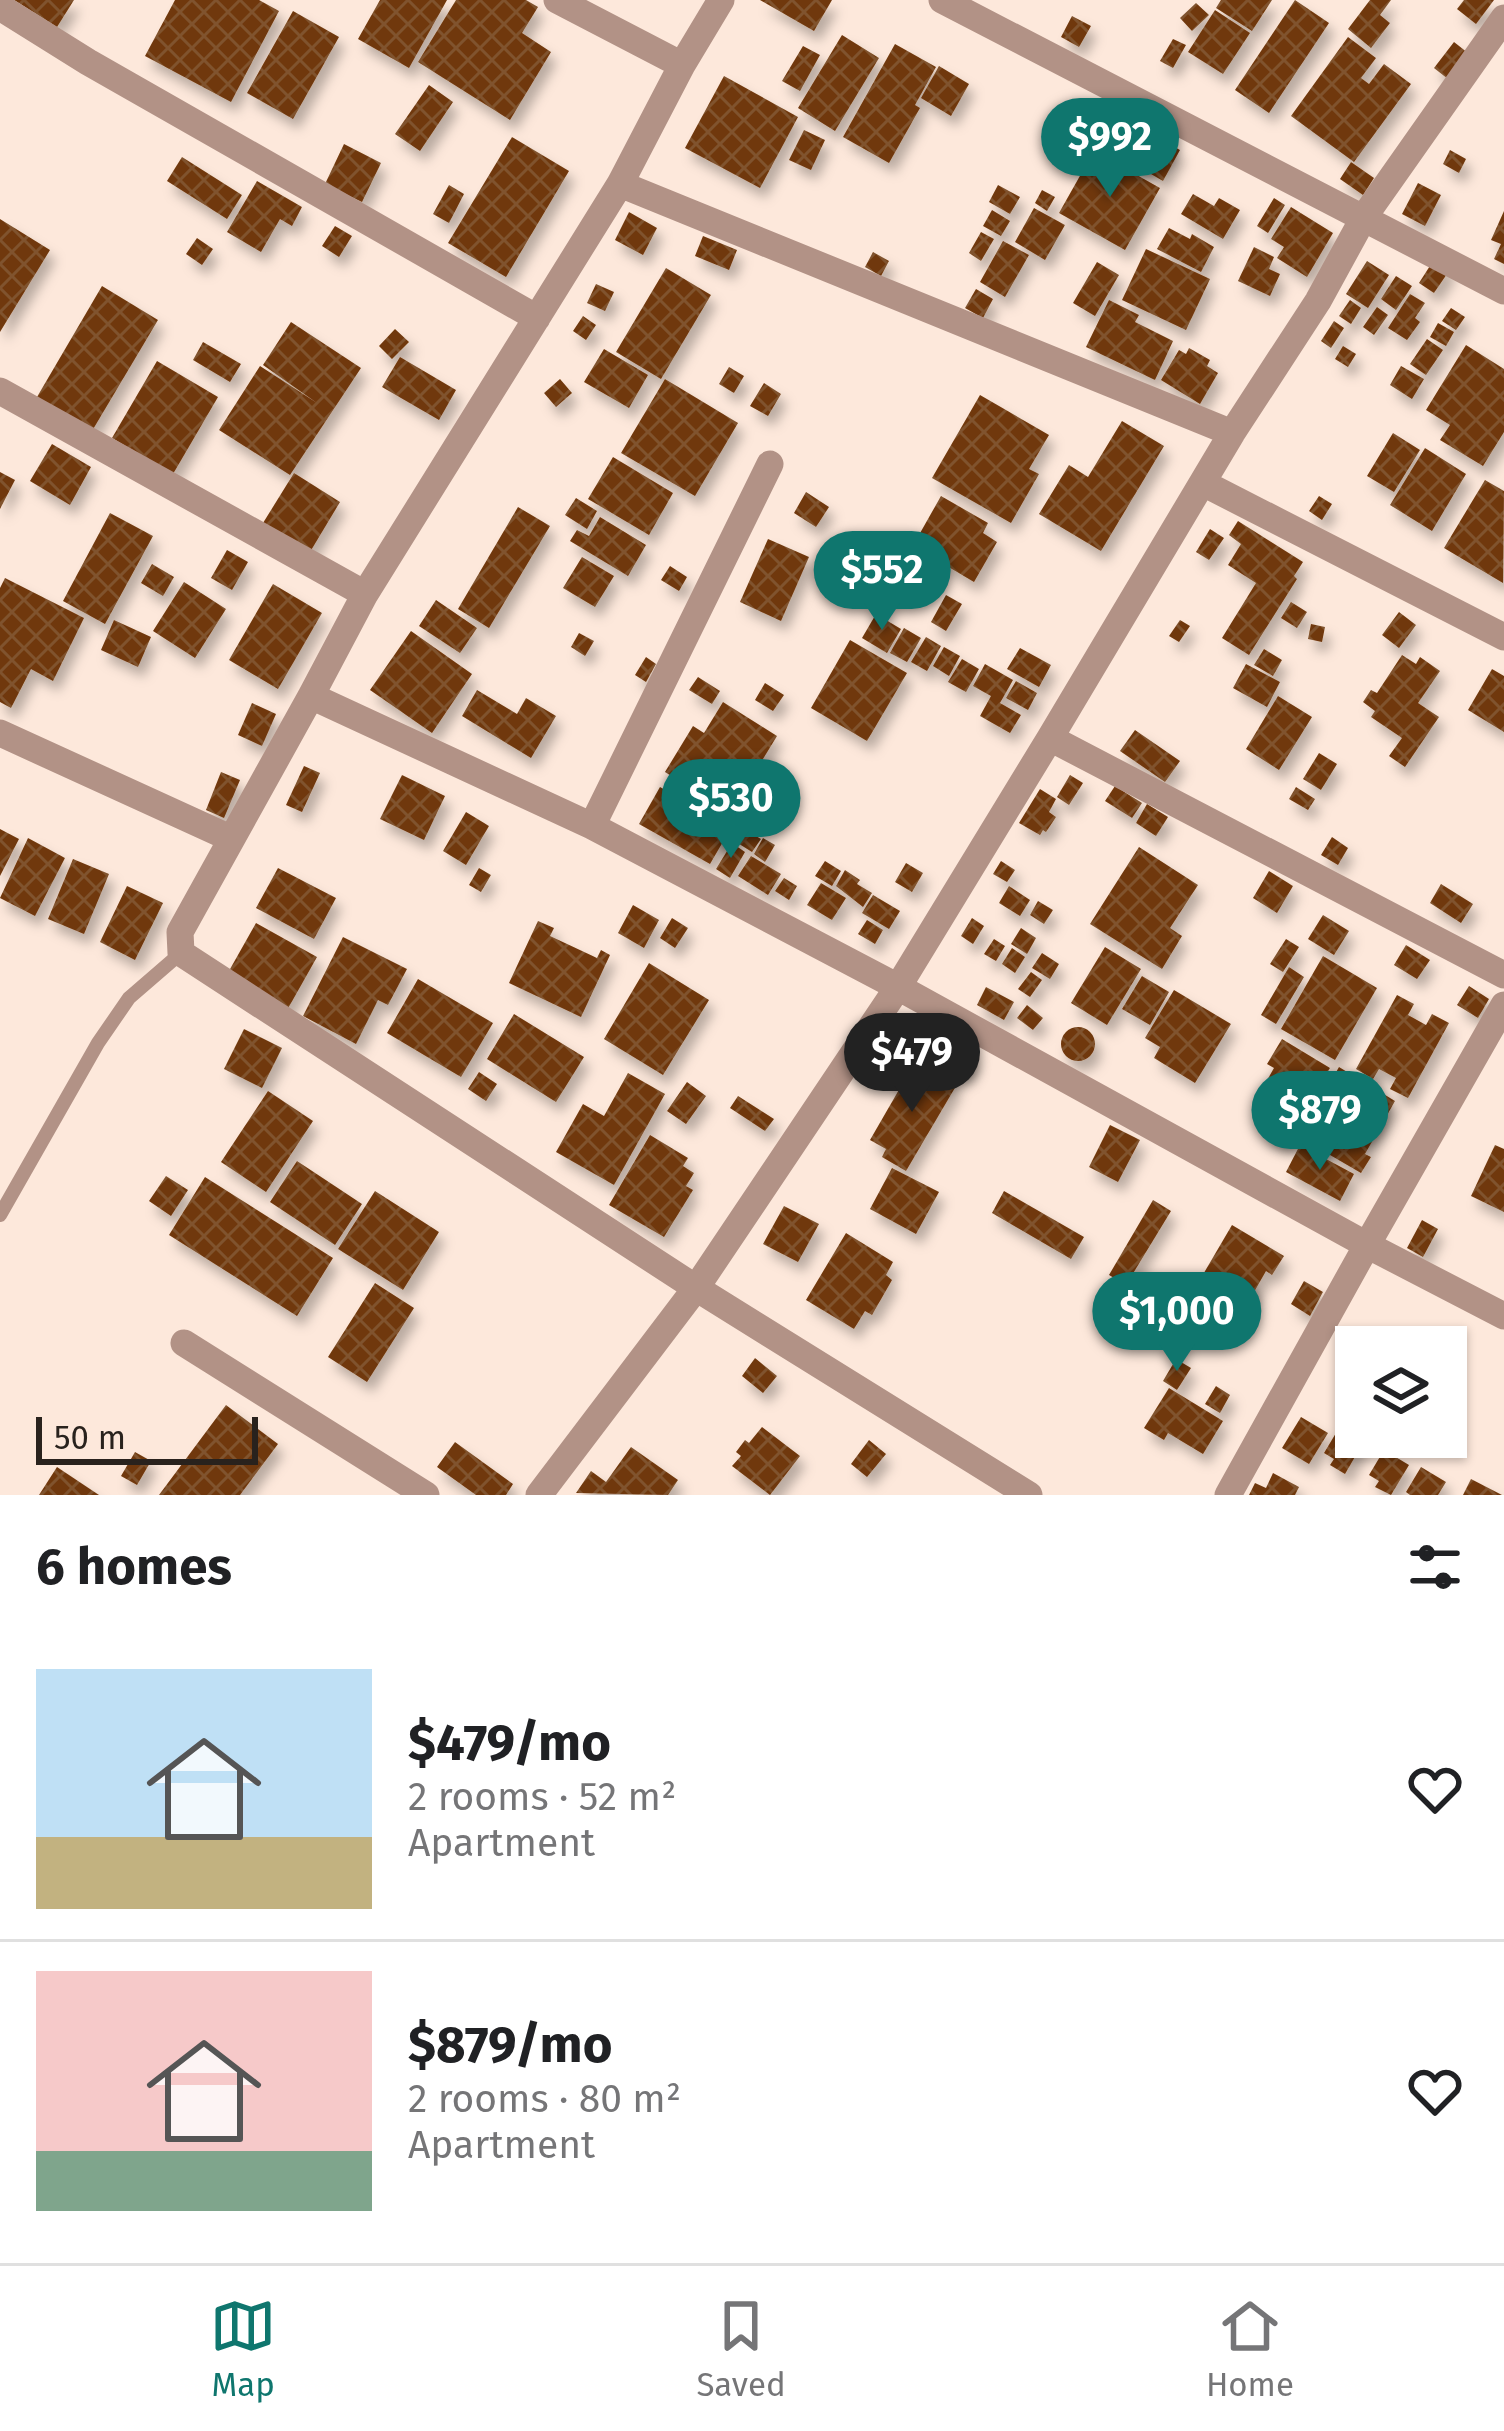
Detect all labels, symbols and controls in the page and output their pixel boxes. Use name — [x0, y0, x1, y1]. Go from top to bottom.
pin: $992 — [1039, 98, 1181, 200]
text: $992 — [1068, 114, 1152, 160]
pin: $552 — [811, 531, 953, 633]
text: $552 — [841, 547, 923, 593]
pin: $530 — [660, 759, 802, 861]
text: $530 — [688, 775, 774, 821]
pin: $479 — [841, 1013, 983, 1115]
text: $479 — [871, 1029, 953, 1075]
pin: $879 — [1249, 1071, 1391, 1173]
text: $879 — [1278, 1087, 1362, 1133]
pin: $1,000 — [1079, 1272, 1275, 1374]
text: $1,000 — [1119, 1288, 1235, 1334]
map controls — [1335, 1326, 1467, 1458]
button: layers — [1335, 1326, 1467, 1458]
scale bar — [36, 1411, 258, 1464]
text: 50 m — [54, 1418, 126, 1458]
icon: filters — [1402, 1534, 1468, 1600]
text: 6 homes — [36, 1536, 232, 1598]
text: $479/mo — [408, 1712, 611, 1774]
icon: home — [132, 1717, 276, 1861]
icon: heart — [1402, 1756, 1468, 1822]
text: 2 rooms · 52 m² — [408, 1774, 676, 1820]
text: Apartment — [408, 1820, 595, 1866]
text: $879/mo — [408, 2014, 612, 2076]
icon: home — [132, 2019, 276, 2163]
icon: heart — [1402, 2058, 1468, 2124]
text: 2 rooms · 80 m² — [408, 2076, 681, 2122]
text: Apartment — [408, 2122, 595, 2168]
tab: Map — [210, 2293, 276, 2405]
tab: Saved — [696, 2293, 786, 2405]
tab: Home — [1206, 2293, 1294, 2405]

